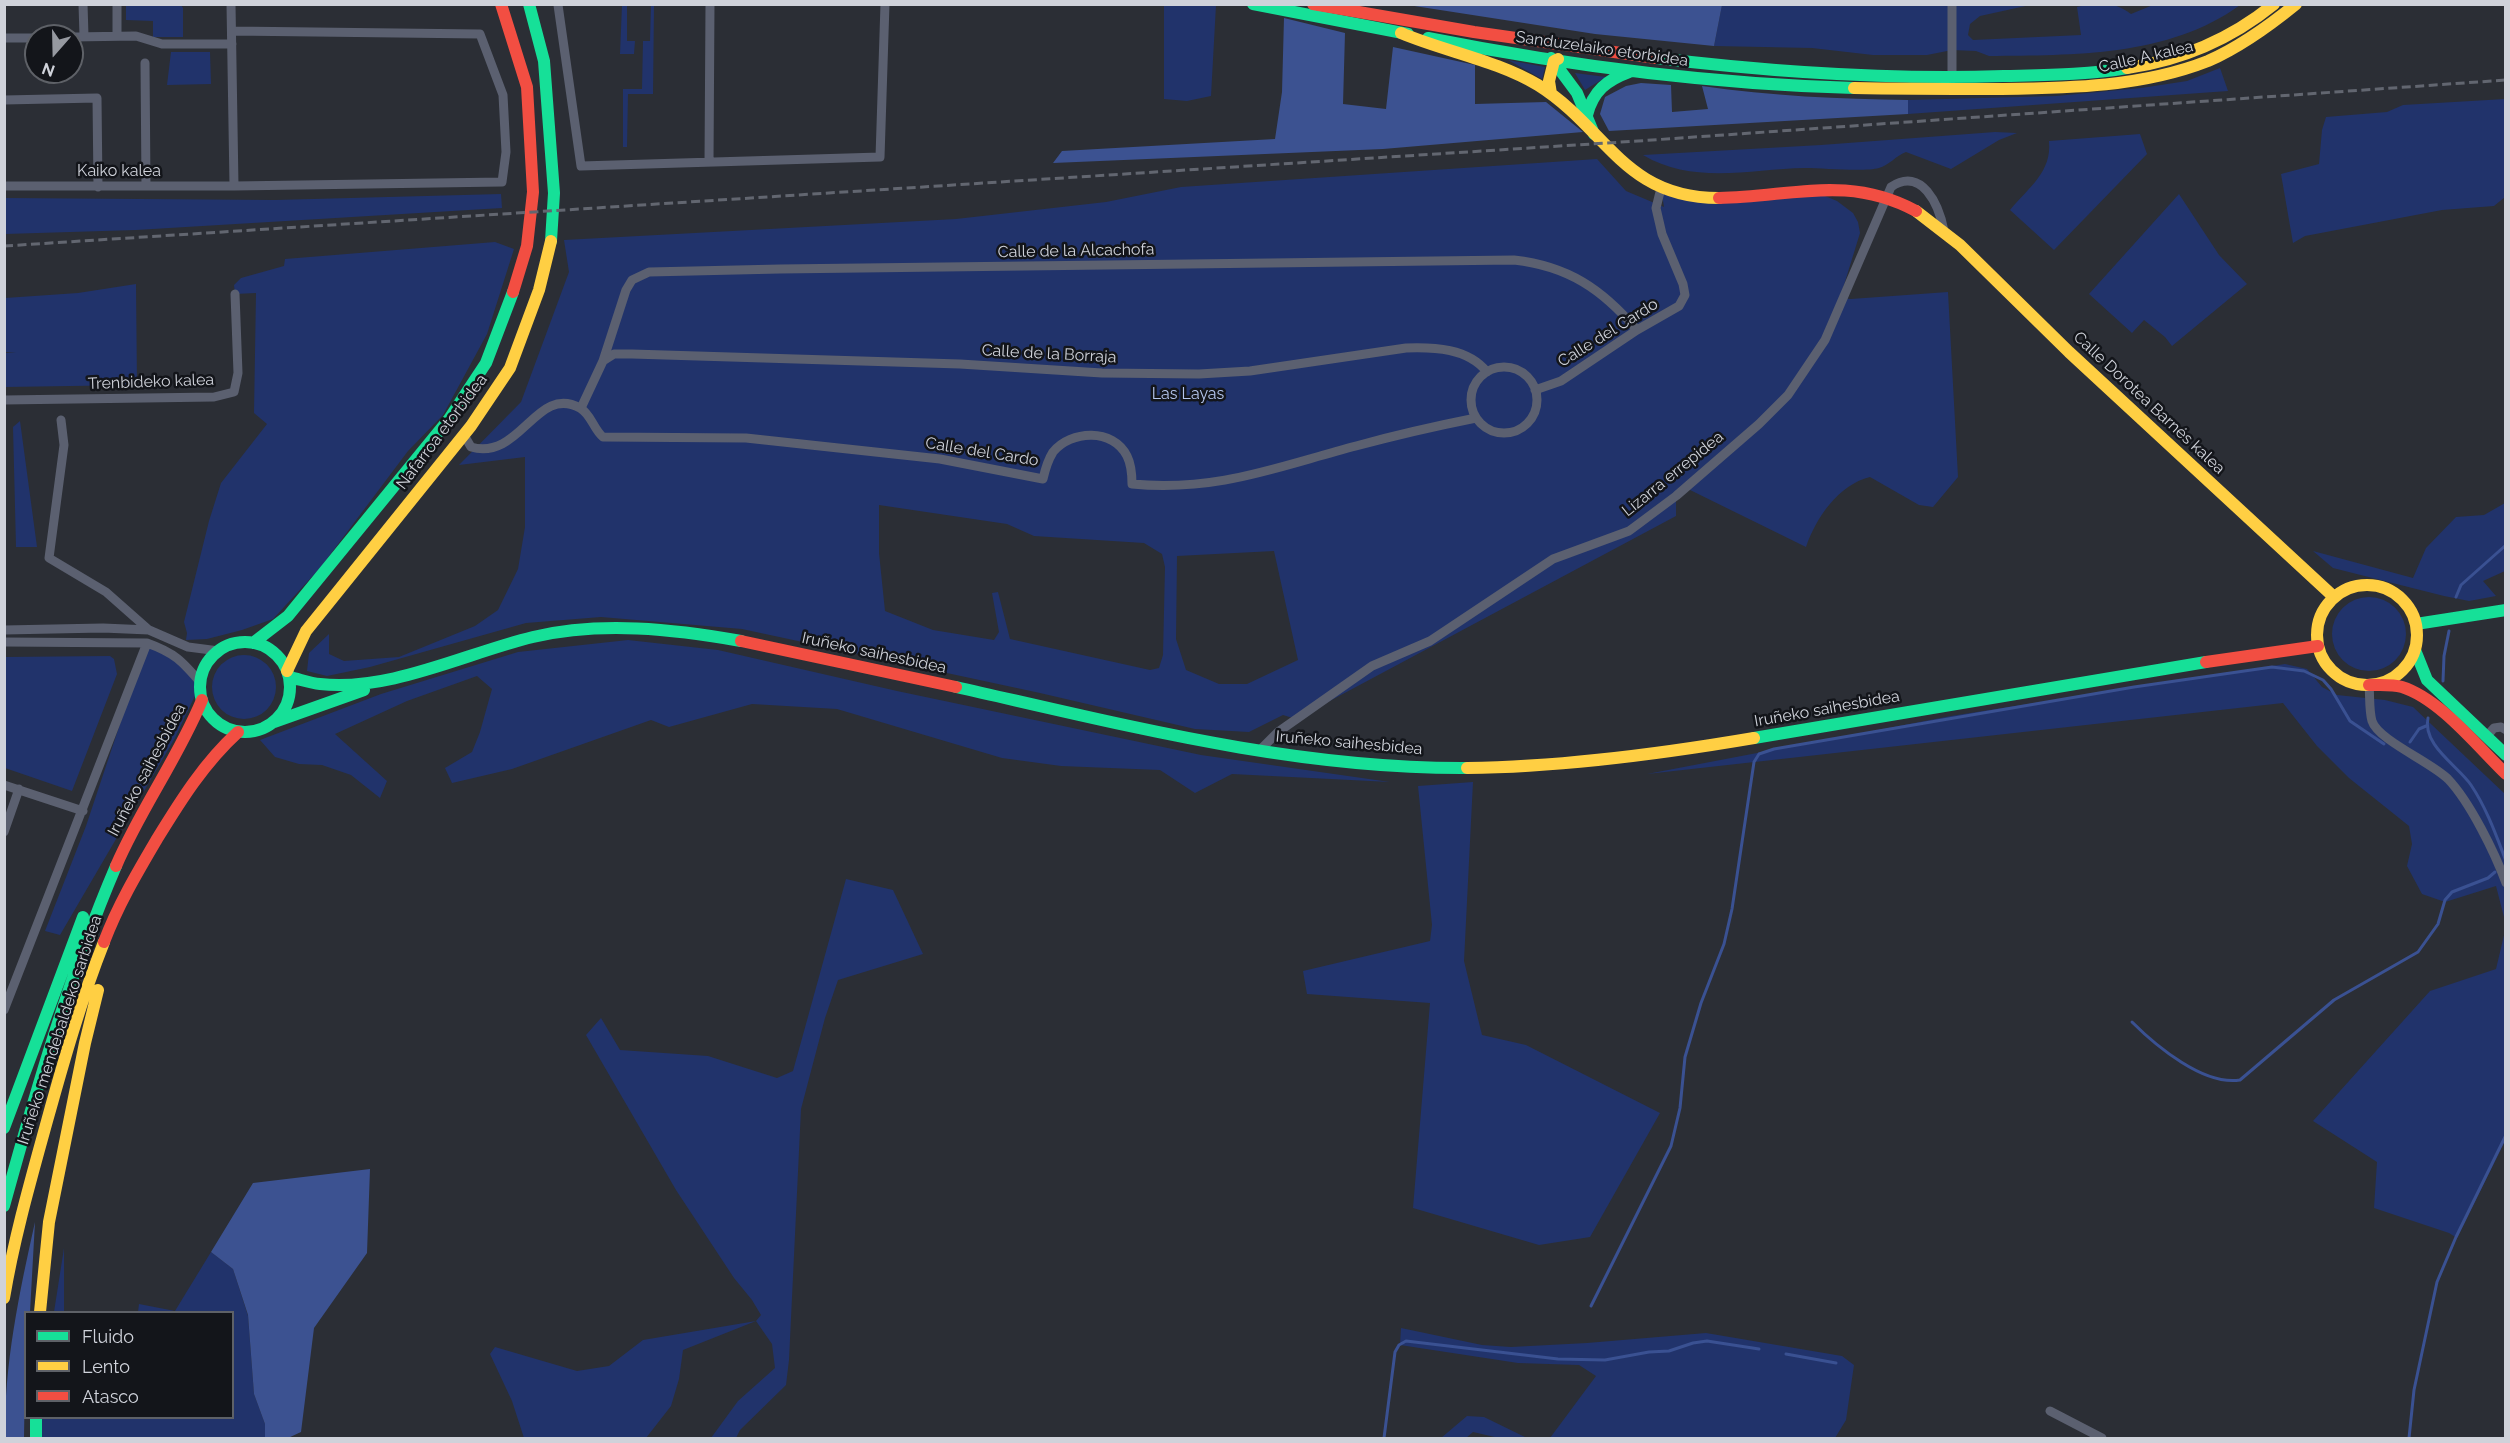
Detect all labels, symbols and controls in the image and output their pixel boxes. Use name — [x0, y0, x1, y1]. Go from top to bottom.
north arrow — [24, 24, 84, 84]
street label: Sanduzelaiko etorbidea — [1515, 27, 1689, 71]
street label: Calle A kalea — [2097, 37, 2195, 77]
text: N — [39, 58, 57, 81]
street label: Kaiko kalea — [77, 161, 161, 181]
street label: Calle de la Alcachofa — [998, 240, 1154, 262]
street label: Calle del Cardo — [1554, 295, 1662, 371]
street label: Calle Dorotea Barnés kalea — [2069, 328, 2229, 478]
street label: Calle de la Borraja — [981, 341, 1117, 367]
street label: Trenbideko kalea — [88, 370, 214, 394]
street label: Nafarroa etorbidea — [392, 371, 492, 493]
park label: Las Layas — [1152, 384, 1224, 404]
street label: Lizarra errepidea — [1619, 427, 1727, 521]
street label: Calle del Cardo — [924, 434, 1040, 470]
street label: Iruñeko saihesbidea — [800, 628, 948, 678]
street label: Iruñeko saihesbidea — [1753, 687, 1901, 731]
street label: Iruñeko saihesbidea — [104, 700, 190, 840]
street label: Iruñeko saihesbidea — [1275, 727, 1423, 759]
street label: Iruñeko mendebaldeko sarbidea — [14, 913, 106, 1147]
legend — [24, 1311, 234, 1419]
text: Fluido — [82, 1326, 134, 1347]
text: Lento — [82, 1356, 130, 1377]
text: Atasco — [82, 1386, 139, 1407]

